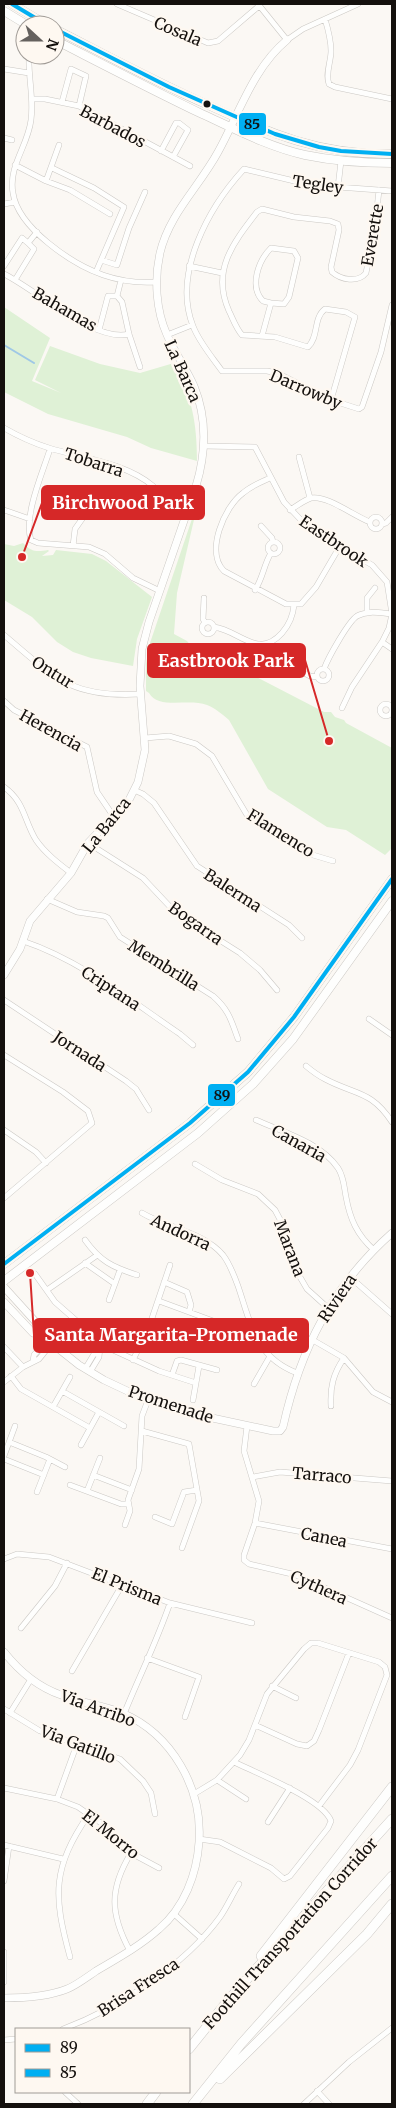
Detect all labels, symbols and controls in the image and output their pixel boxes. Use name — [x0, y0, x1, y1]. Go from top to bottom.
street label: Cosala — [151, 12, 205, 50]
north arrow — [15, 15, 65, 65]
text: N — [42, 36, 63, 53]
unlabelled marker — [202, 99, 212, 109]
street label: Barbados — [77, 100, 150, 152]
line badge: 85 — [238, 112, 267, 136]
text: 85 — [244, 115, 260, 133]
street label: Tegley — [291, 171, 345, 198]
street label: Everette — [357, 202, 387, 268]
street label: Bahamas — [29, 283, 101, 336]
street label: La Barca — [160, 337, 206, 406]
street label: Darrowby — [267, 365, 346, 413]
street label: Tobarra — [62, 443, 127, 481]
callout: Birchwood Park — [42, 486, 204, 519]
text: Birchwood Park — [52, 491, 194, 514]
street label: Eastbrook — [296, 511, 373, 572]
callout: Eastbrook Park — [148, 644, 305, 677]
text: Eastbrook Park — [158, 649, 295, 672]
street label: Ontur — [28, 651, 78, 693]
street label: Herencia — [16, 705, 86, 756]
street label: La Barca — [77, 793, 135, 857]
street label: Flamenco — [244, 805, 318, 861]
street label: Balerma — [200, 864, 266, 916]
street label: Bogarra — [165, 897, 227, 949]
street label: Membrilla — [125, 935, 204, 995]
street label: Criptana — [78, 962, 145, 1015]
street label: Jornada — [49, 1026, 111, 1076]
line badge: 89 — [207, 1083, 236, 1107]
text: 89 — [213, 1086, 231, 1104]
street label: Canaria — [268, 1120, 330, 1166]
street label: Andorra — [147, 1209, 215, 1255]
street label: Marana — [270, 1217, 310, 1280]
street label: Riviera — [314, 1270, 361, 1326]
callout: Santa Margarita-Promenade — [34, 1319, 308, 1352]
text: Santa Margarita-Promenade — [44, 1323, 298, 1346]
street label: Promenade — [126, 1381, 216, 1427]
street label: Tarraco — [291, 1462, 353, 1488]
street label: Canea — [299, 1523, 349, 1551]
street label: El Prisma — [89, 1563, 165, 1609]
street label: Cythera — [287, 1566, 351, 1609]
street label: Via Arribo — [57, 1685, 138, 1731]
street label: Via Gatillo — [37, 1720, 118, 1767]
street label: El Morro — [79, 1805, 143, 1863]
street label: Foothill Transportation Corridor — [199, 1833, 381, 2033]
street label: Brisa Fresca — [94, 1953, 183, 2021]
legend — [15, 2028, 190, 2093]
text: 89 — [60, 2038, 78, 2057]
text: 85 — [60, 2063, 77, 2082]

